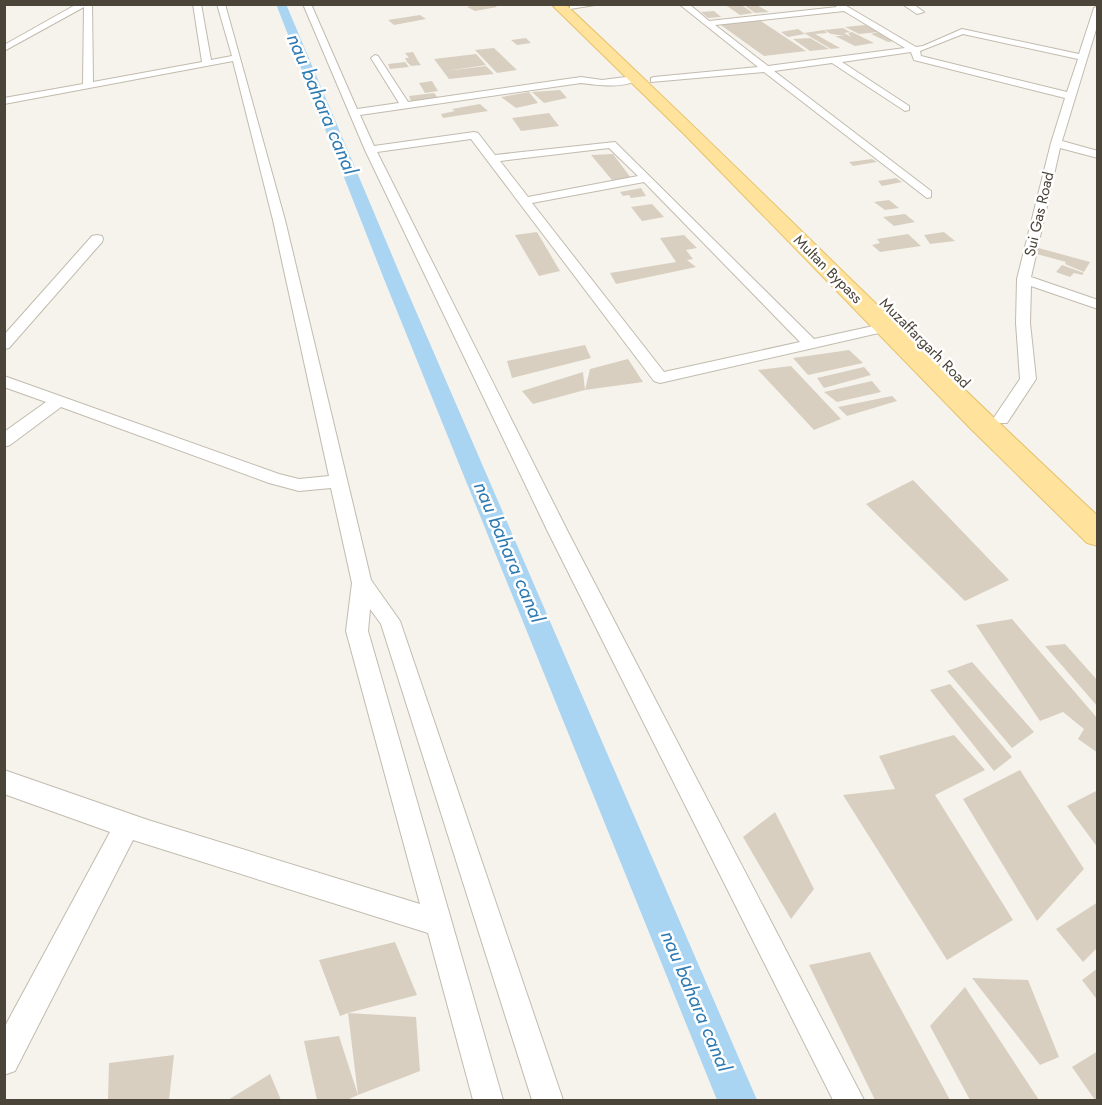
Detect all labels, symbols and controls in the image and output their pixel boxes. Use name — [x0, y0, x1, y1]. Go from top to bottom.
water label: nau bahara canal — [279, 29, 365, 180]
street label: Sui Gas Road — [1019, 170, 1059, 258]
street label: Multan Bypass — [789, 230, 867, 308]
street label: Muzaffargarh Road — [875, 293, 975, 393]
water label: nau bahara canal — [466, 477, 552, 628]
water label: nau bahara canal — [653, 926, 739, 1077]

